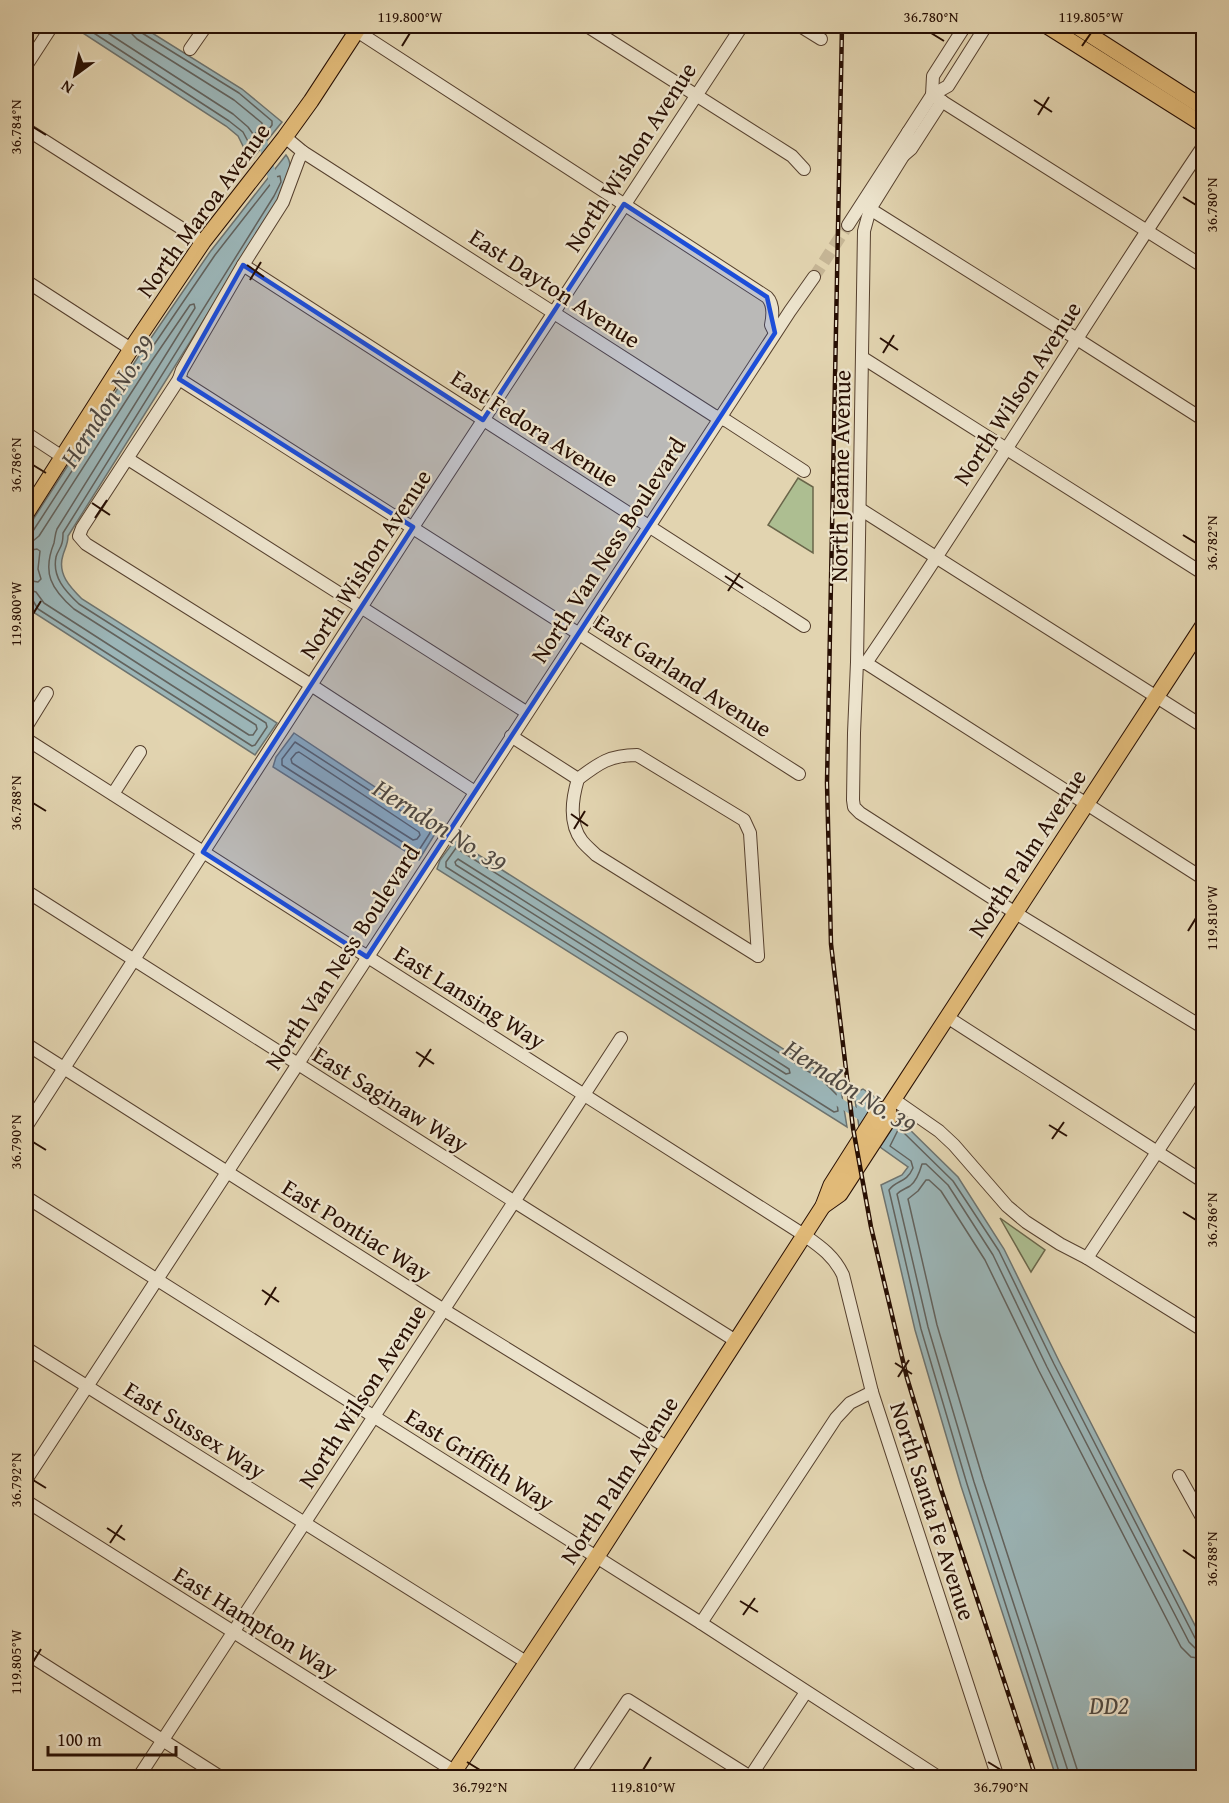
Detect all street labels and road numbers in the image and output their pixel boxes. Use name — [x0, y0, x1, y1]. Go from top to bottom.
street label: North Wishon Avenue — [555, 55, 705, 259]
street label: North Maroa Avenue — [128, 115, 278, 305]
street label: East Dayton Avenue — [462, 219, 648, 357]
street label: North Wilson Avenue — [944, 294, 1090, 492]
street label: East Fedora Avenue — [444, 361, 626, 495]
street label: North Jeanne Avenue — [821, 369, 859, 583]
street label: North Van Ness Boulevard — [522, 430, 694, 670]
street label: North Wishon Avenue — [290, 462, 440, 666]
street label: East Garland Avenue — [587, 604, 779, 746]
street label: North Palm Avenue — [959, 762, 1095, 944]
street label: North Van Ness Boulevard — [256, 837, 428, 1077]
street label: East Lansing Way — [387, 936, 553, 1058]
street label: East Saginaw Way — [306, 1037, 476, 1161]
street label: East Pontiac Way — [275, 1170, 439, 1290]
street label: North Wilson Avenue — [289, 1297, 435, 1495]
street label: East Sussex Way — [117, 1372, 273, 1488]
street label: North Palm Avenue — [551, 1389, 687, 1571]
street label: North Santa Fe Avenue — [881, 1397, 985, 1625]
street label: East Griffith Way — [399, 1399, 561, 1519]
street label: East Hampton Way — [167, 1557, 345, 1687]

